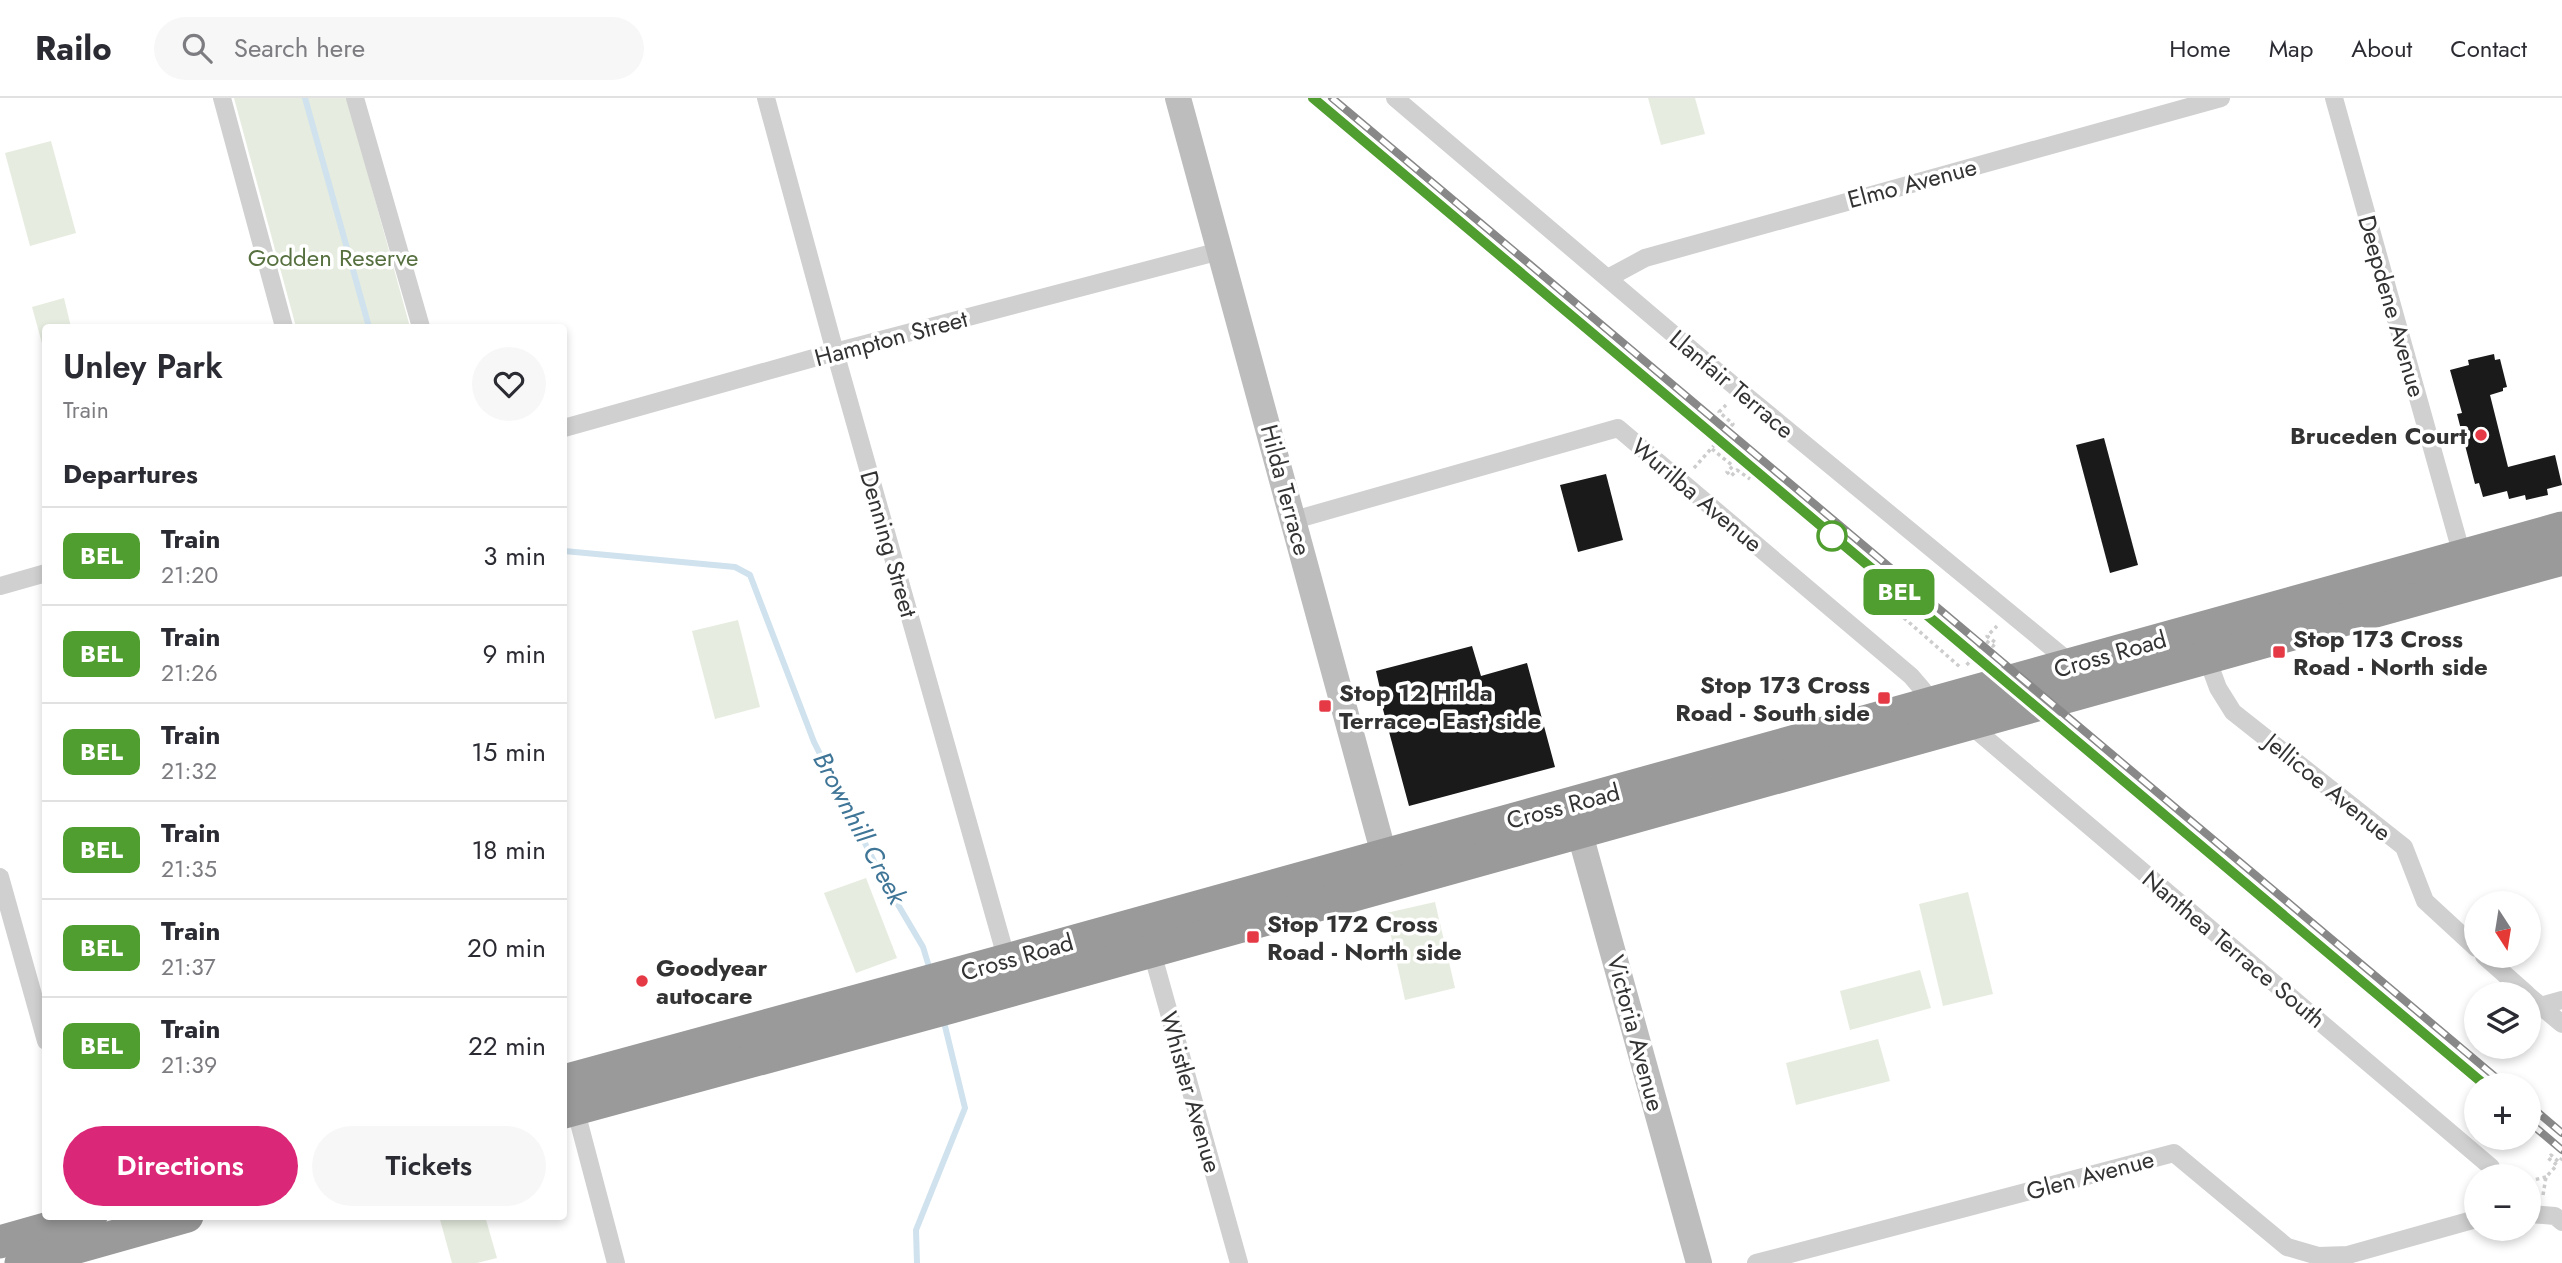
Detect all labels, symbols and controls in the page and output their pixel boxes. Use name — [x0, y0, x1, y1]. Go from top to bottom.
search box — [154, 17, 644, 80]
text: Railo — [35, 25, 112, 72]
icon: search — [178, 29, 216, 67]
text: Search here — [234, 29, 365, 67]
text: Home — [2169, 31, 2231, 66]
text: Map — [2269, 31, 2313, 66]
text: About — [2351, 31, 2412, 66]
text: Contact — [2450, 31, 2527, 66]
street label: Elmo Avenue — [1843, 149, 1981, 217]
street label: Deepdene Avenue — [2349, 211, 2435, 401]
park label: Godden Reserve — [248, 240, 418, 275]
street label: Hampton Street — [811, 301, 972, 375]
street label: Llanfair Terrace — [1662, 321, 1802, 447]
text: Unley Park — [63, 343, 223, 390]
button: heart — [472, 347, 546, 421]
text: Train — [63, 393, 109, 427]
place label: Bruceden Court — [2290, 418, 2467, 453]
street label: Hilda Terrace — [1252, 421, 1320, 559]
marker: Bruceden Court — [2473, 427, 2489, 443]
street label: Wurilba Avenue — [1624, 430, 1770, 560]
text: Departures — [63, 455, 198, 493]
street label: Denning Street — [851, 467, 927, 622]
text: Train — [161, 520, 220, 558]
unlabelled marker — [1817, 521, 1847, 551]
text: 3 min — [483, 537, 546, 575]
text: BEL — [80, 538, 123, 573]
text: 21:20 — [161, 558, 218, 592]
line badge: BEL — [1859, 569, 1939, 615]
text: BEL — [1877, 574, 1921, 609]
text: Train — [161, 618, 220, 656]
street label: Cross Road — [2050, 621, 2170, 687]
place label: Stop 173 Cross Road - North side — [2293, 621, 2488, 684]
text: 9 min — [483, 635, 546, 673]
text: BEL — [80, 636, 123, 671]
marker: Stop 173 Cross Road - North side — [2271, 644, 2287, 660]
text: 21:26 — [161, 656, 218, 690]
place label: Stop 173 Cross Road - South side — [1675, 667, 1870, 730]
place label: Stop 12 Hilda Terrace - East side — [1339, 675, 1541, 738]
marker: Stop 173 Cross Road - South side — [1876, 690, 1892, 706]
marker: Stop 12 Hilda Terrace - East side — [1317, 698, 1333, 714]
text: Train — [161, 716, 220, 754]
street label: Jellicoe Avenue — [2255, 723, 2399, 849]
text: 15 min — [471, 733, 546, 771]
text: BEL — [80, 734, 123, 769]
water label: Brownhill Creek — [804, 745, 917, 913]
text: 21:32 — [161, 754, 217, 788]
street label: Cross Road — [1503, 774, 1623, 838]
text: Train — [161, 814, 220, 852]
text: 18 min — [472, 831, 546, 869]
text: BEL — [80, 832, 123, 867]
text: 21:35 — [161, 852, 217, 886]
street label: Nanthea Terrace South — [2135, 862, 2333, 1036]
north arrow — [2464, 891, 2541, 968]
map controls — [2464, 891, 2541, 1241]
place label: Stop 172 Cross Road - North side — [1267, 906, 1462, 969]
text: Train — [161, 912, 220, 950]
street label: Cross Road — [957, 924, 1077, 990]
text: 20 min — [467, 929, 546, 967]
marker: Stop 172 Cross Road - North side — [1245, 929, 1261, 945]
text: BEL — [80, 930, 123, 965]
text: 21:37 — [161, 950, 216, 984]
place label: Goodyear autocare — [656, 950, 767, 1013]
street label: Victoria Avenue — [1598, 951, 1674, 1115]
marker: Goodyear autocare — [634, 973, 650, 989]
button: layers — [2464, 982, 2541, 1059]
street label: Whistler Avenue — [1151, 1007, 1231, 1177]
text: Train — [161, 1010, 220, 1048]
text: 22 min — [468, 1027, 546, 1065]
text: BEL — [80, 1028, 123, 1063]
text: 21:39 — [161, 1048, 217, 1082]
button: + — [2464, 1073, 2541, 1150]
button: Directions — [63, 1126, 298, 1206]
button: Tickets — [312, 1126, 546, 1206]
street label: Glen Avenue — [2022, 1141, 2158, 1209]
button: − — [2464, 1164, 2541, 1241]

